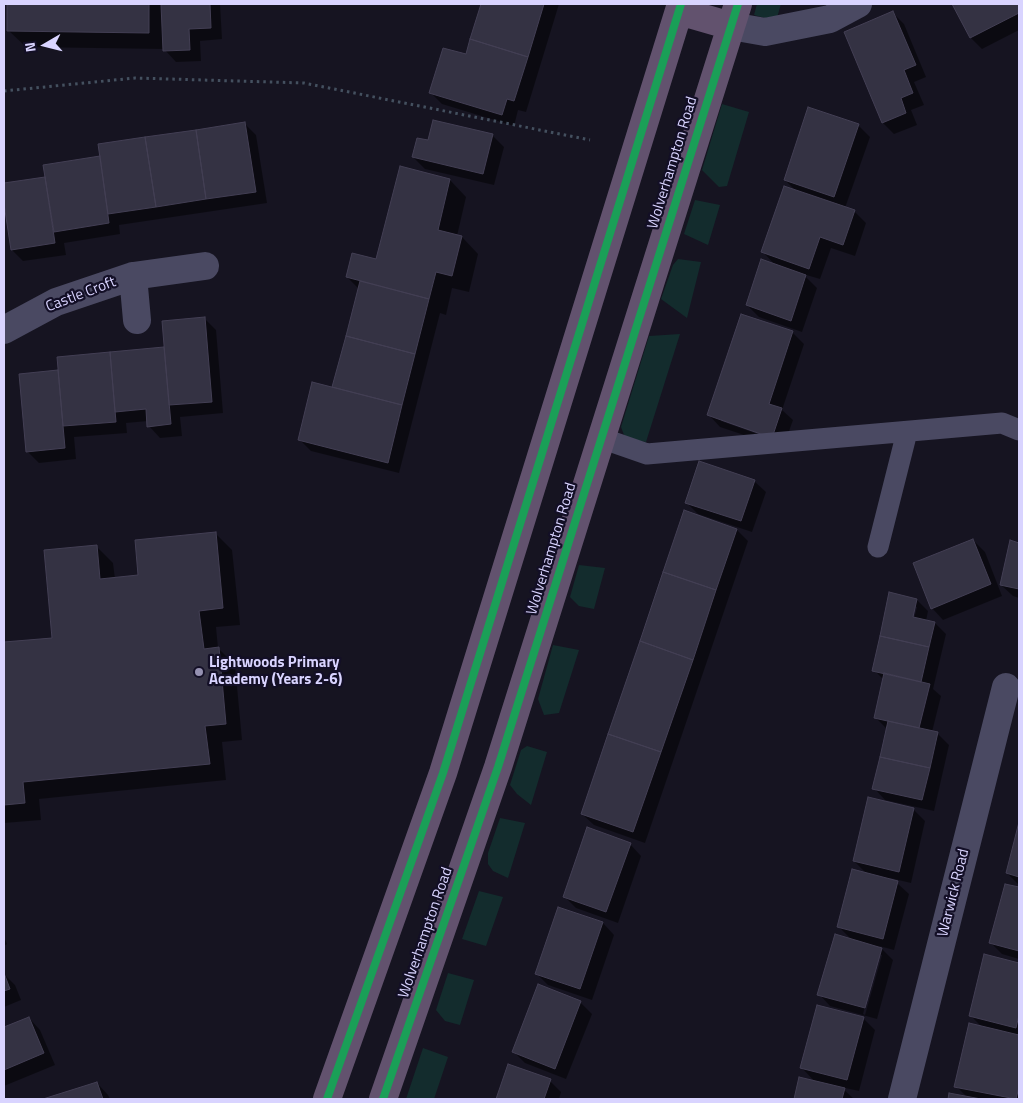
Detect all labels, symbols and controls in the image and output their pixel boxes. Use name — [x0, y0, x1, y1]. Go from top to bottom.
north arrow — [20, 20, 70, 70]
text: N — [19, 41, 41, 53]
street label: Wolverhampton Road — [644, 95, 702, 231]
street label: Castle Croft — [43, 273, 119, 317]
street label: Wolverhampton Road — [523, 481, 581, 617]
place label: Lightwoods Primary Academy (Years 2-6) — [209, 654, 342, 689]
marker: Lightwoods Primary Academy (Years 2-6) — [193, 666, 205, 678]
street label: Warwick Road — [934, 847, 974, 939]
street label: Wolverhampton Road — [395, 865, 457, 1001]

